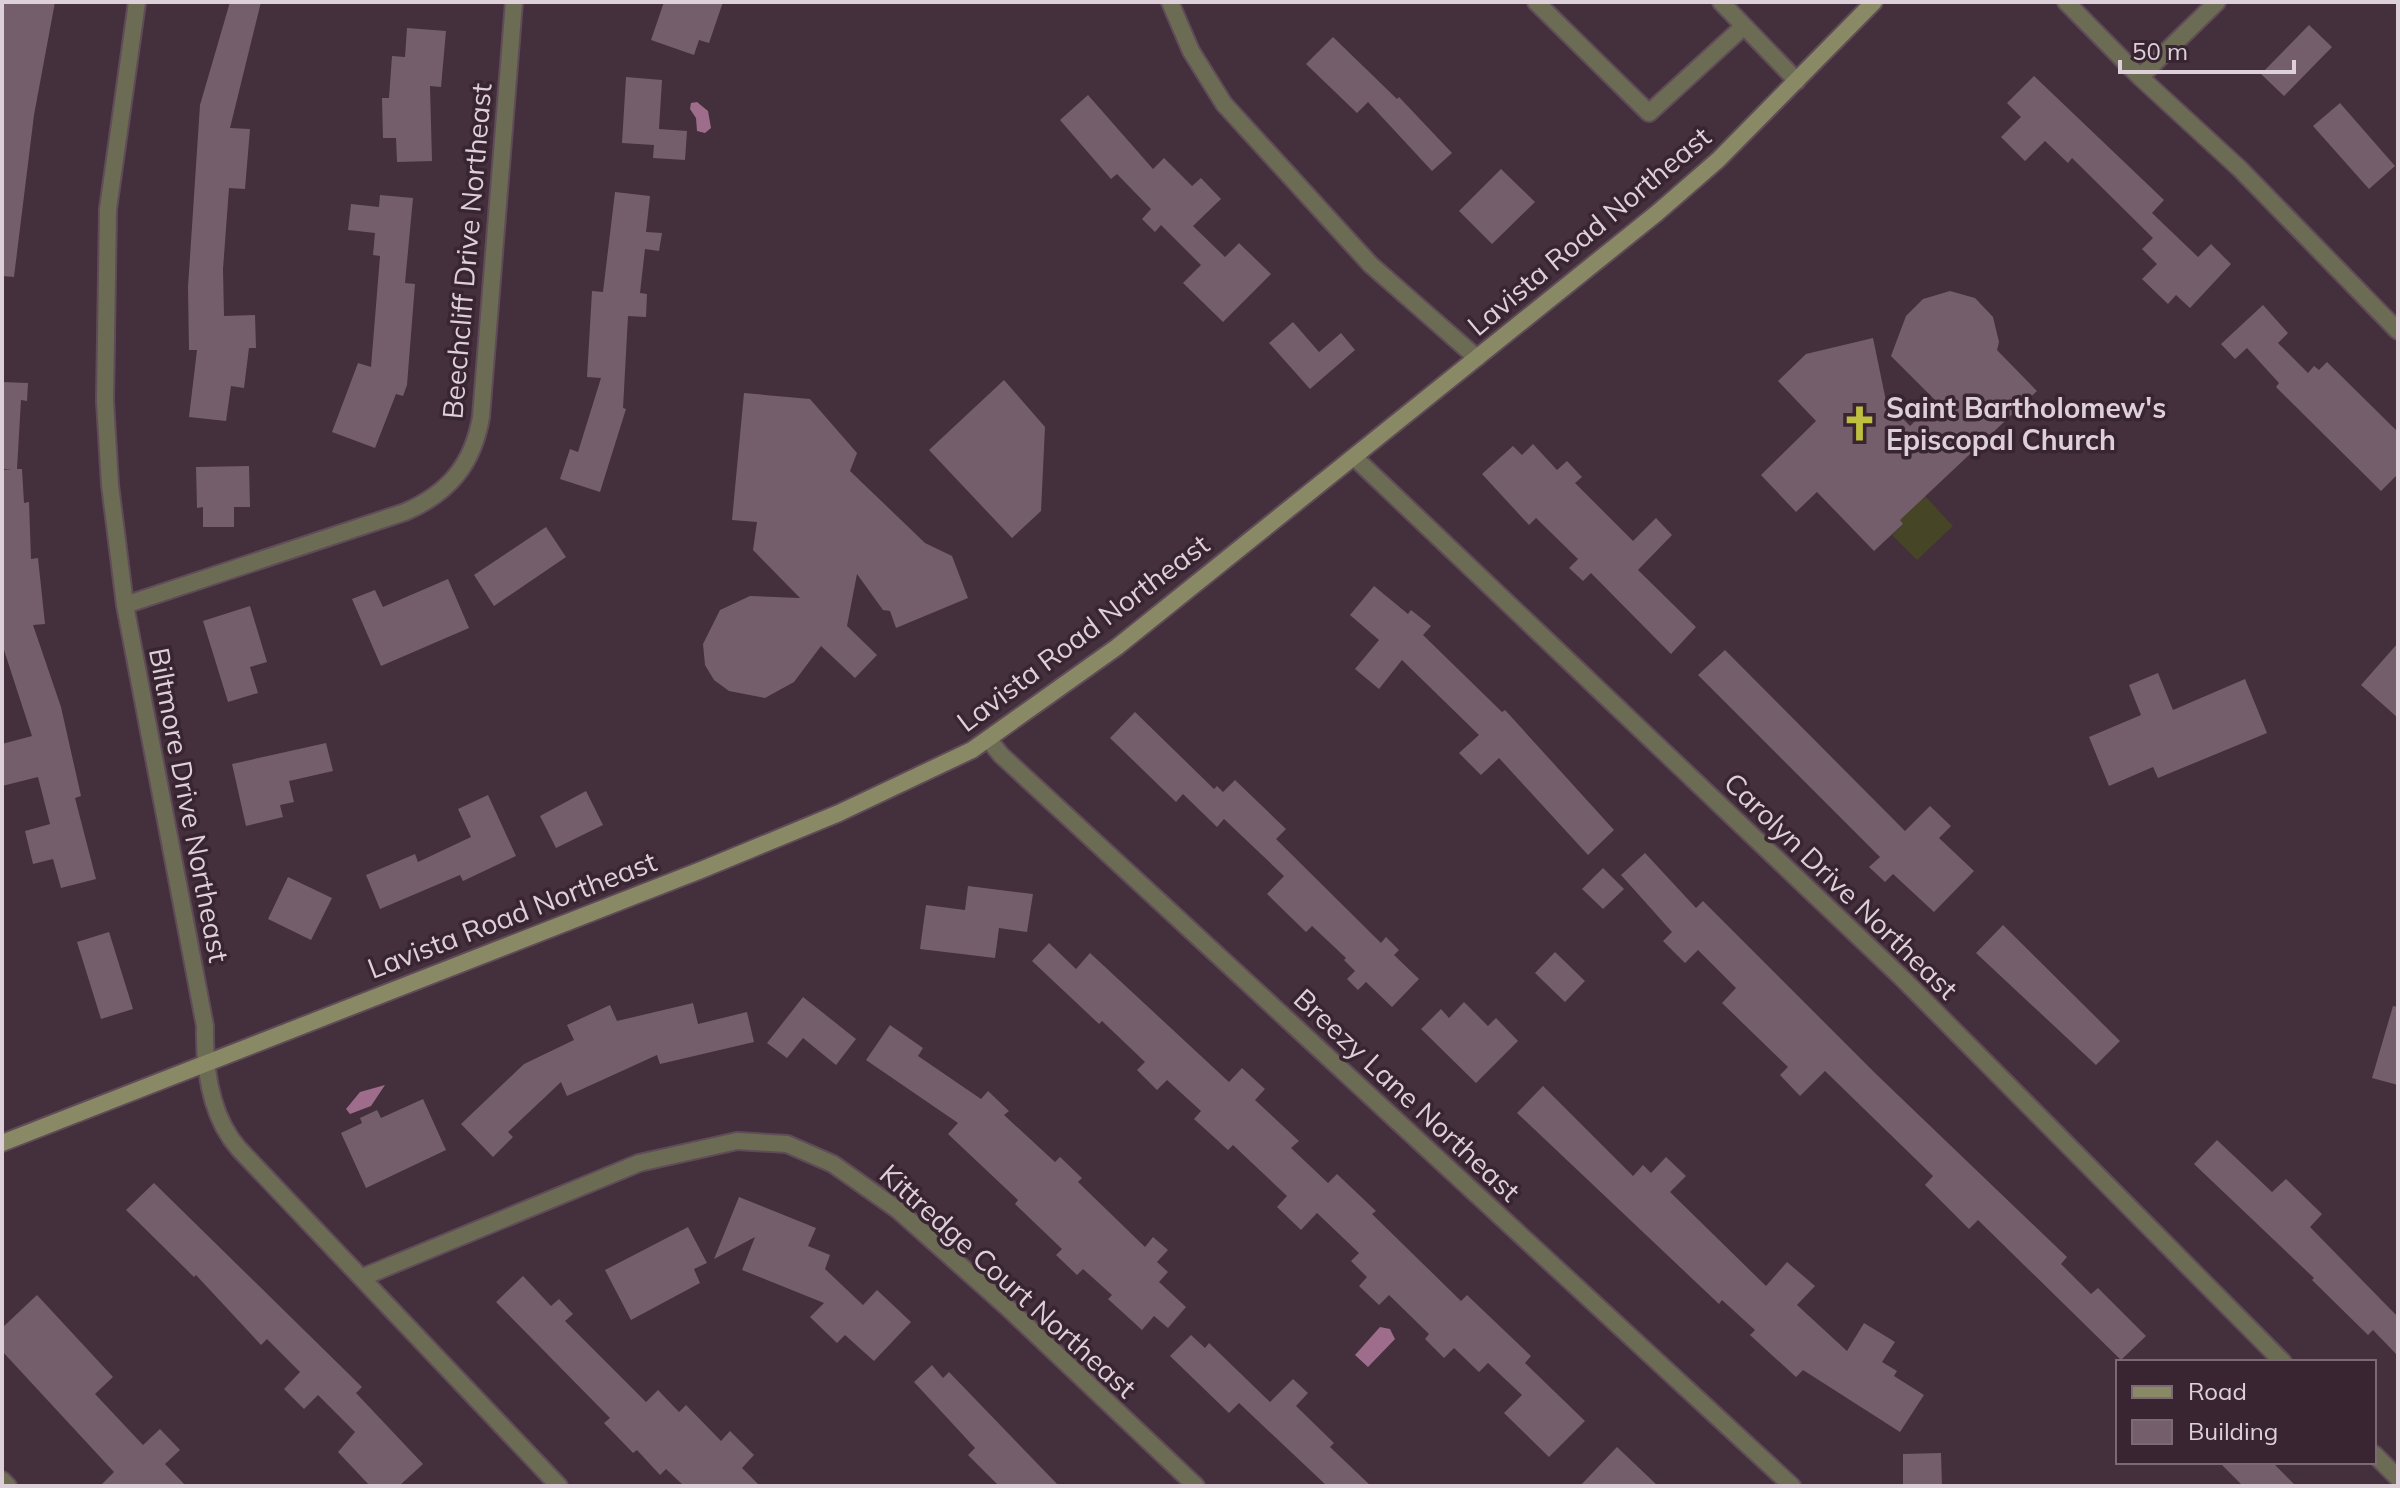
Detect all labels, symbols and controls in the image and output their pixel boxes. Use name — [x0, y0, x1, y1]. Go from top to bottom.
scale bar — [2120, 24, 2294, 74]
text: 50 m — [2132, 36, 2188, 66]
street label: Beechcliff Drive Northeast — [434, 81, 499, 420]
street label: Lavista Road Northeast — [1460, 119, 1718, 343]
place label: Saint Bartholomew's Episcopal Church — [1886, 390, 2166, 457]
church icon: Saint Bartholomew's Episcopal Church — [1841, 405, 1879, 443]
street label: Lavista Road Northeast — [950, 526, 1216, 739]
street label: Biltmore Drive Northeast — [142, 645, 237, 965]
street label: Carolyn Drive Northeast — [1717, 765, 1966, 1006]
street label: Lavista Road Northeast — [362, 843, 661, 986]
street label: Breezy Lane Northeast — [1287, 981, 1528, 1209]
street label: Kittredge Court Northeast — [873, 1156, 1144, 1405]
legend — [2116, 1360, 2376, 1464]
text: Road — [2188, 1376, 2247, 1406]
text: Building — [2188, 1416, 2278, 1446]

